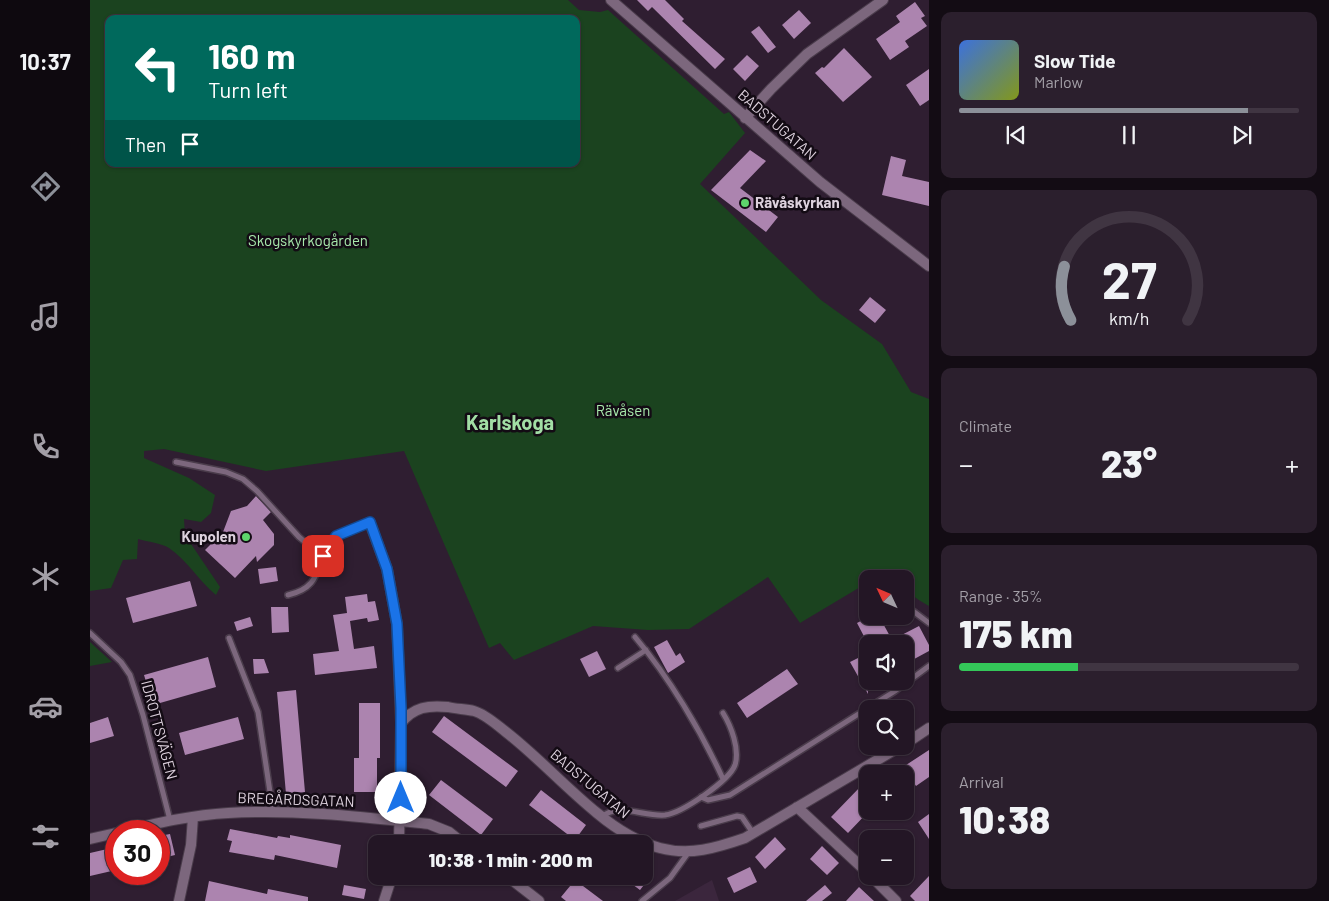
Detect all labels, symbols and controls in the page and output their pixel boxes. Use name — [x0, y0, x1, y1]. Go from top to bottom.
text: 160 m — [208, 34, 295, 76]
icon: left — [125, 35, 190, 100]
text: 10:37 — [19, 48, 71, 74]
text: Slow Tide — [1034, 49, 1116, 72]
text: Marlow — [1034, 72, 1083, 91]
text: Turn left — [208, 76, 288, 102]
street label: BADSTUGATAN — [735, 85, 821, 163]
icon: previous — [1002, 121, 1030, 149]
icon: pause — [1115, 121, 1143, 149]
icon: next — [1228, 121, 1256, 149]
icon: arrive — [176, 130, 204, 158]
text: Then — [125, 133, 166, 156]
icon: directions — [28, 169, 63, 204]
place label: Rävåskyrkan — [755, 193, 840, 211]
marker: Rävåskyrkan — [739, 197, 751, 209]
park label: Skogskyrkogården — [248, 231, 368, 249]
text: 27 — [1102, 247, 1157, 309]
icon: music — [28, 299, 63, 334]
text: km/h — [1109, 307, 1149, 329]
park label: Rävåsen — [596, 401, 650, 419]
district label: Karlskoga — [466, 410, 554, 434]
text: Climate — [959, 416, 1012, 435]
icon: phone — [28, 429, 63, 464]
text: 23° — [1101, 440, 1157, 486]
text: − — [959, 447, 973, 481]
text: + — [1285, 447, 1299, 481]
place label: Kupolen — [182, 527, 236, 545]
marker: Kupolen — [240, 531, 252, 543]
pin — [302, 535, 344, 577]
icon: arrive — [309, 542, 337, 570]
icon: climate — [28, 559, 63, 594]
north arrow — [859, 570, 914, 625]
map controls — [859, 570, 914, 885]
text: Range · 35% — [959, 586, 1042, 605]
text: 175 km — [959, 610, 1073, 656]
button: sound — [859, 635, 914, 690]
street label: IDROTTSVÄGEN — [138, 678, 182, 781]
icon: car — [28, 689, 63, 724]
button: search — [859, 700, 914, 755]
street label: BADSTUGATAN — [547, 745, 634, 822]
button: + — [859, 765, 914, 820]
position arrow — [374, 771, 426, 823]
text: Arrival — [959, 772, 1004, 791]
street label: BREGÅRDSGATAN — [237, 787, 355, 810]
text: 10:38 — [959, 796, 1050, 842]
icon: filters — [28, 819, 63, 854]
speed limit sign: 30 — [105, 820, 170, 885]
button: − — [859, 830, 914, 885]
text: 10:38 · 1 min · 200 m — [428, 848, 593, 871]

